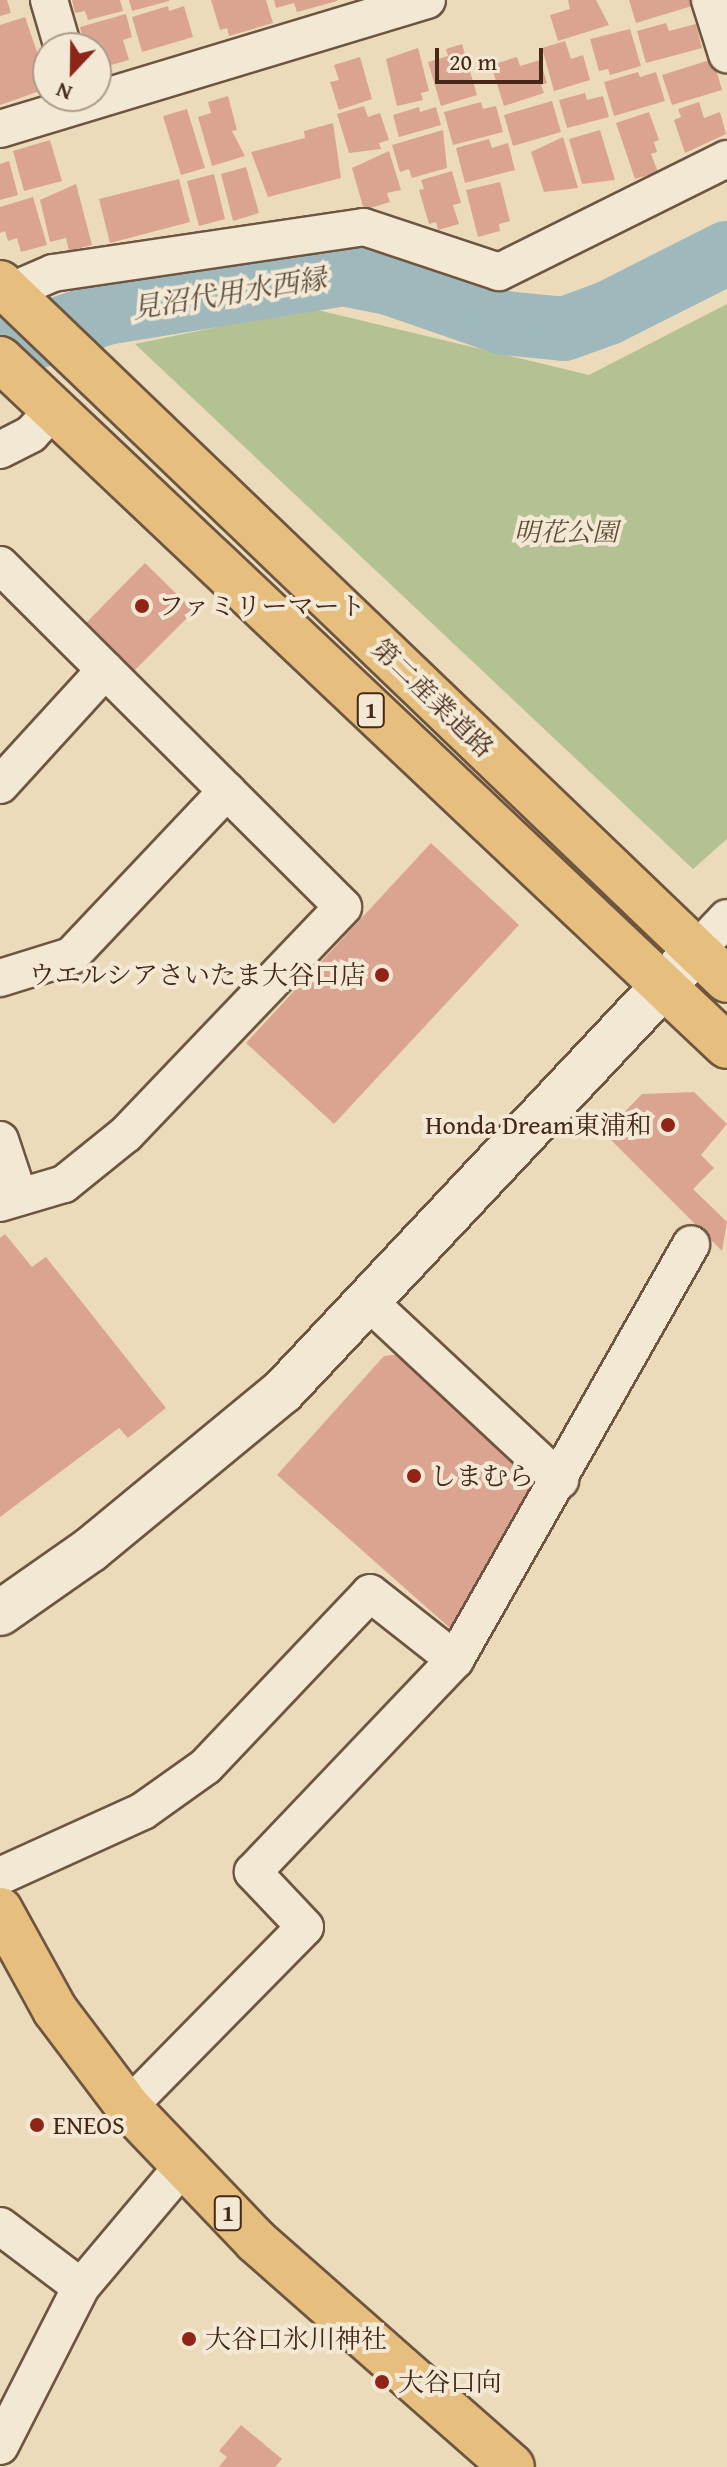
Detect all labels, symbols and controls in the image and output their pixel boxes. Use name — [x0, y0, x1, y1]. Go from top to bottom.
north arrow — [32, 32, 112, 112]
scale bar — [439, 32, 547, 82]
text: 20 m — [449, 44, 497, 79]
text: N — [51, 75, 77, 110]
water label: 見沼代用水西縁 — [130, 261, 328, 325]
park label: 明花公園 — [514, 516, 618, 548]
place label: ファミリーマート — [158, 590, 366, 622]
marker: ファミリーマート — [133, 597, 151, 615]
street label: 第二産業道路 — [366, 633, 500, 763]
road number: 1 — [355, 690, 387, 730]
place label: ウエルシアさいたま大谷口店 — [28, 959, 366, 991]
marker: ウエルシアさいたま大谷口店 — [373, 966, 391, 984]
place label: Honda Dream東浦和 — [425, 1109, 652, 1141]
marker: Honda Dream東浦和 — [659, 1116, 677, 1134]
place label: しまむら — [430, 1460, 534, 1492]
marker: しまむら — [405, 1467, 423, 1485]
place label: ENEOS — [53, 2109, 125, 2141]
marker: ENEOS — [28, 2116, 46, 2134]
road number: 1 — [212, 2193, 244, 2233]
place label: 大谷口氷川神社 — [205, 2323, 387, 2355]
marker: 大谷口氷川神社 — [180, 2330, 198, 2348]
place label: 大谷口向 — [398, 2366, 502, 2398]
marker: 大谷口向 — [373, 2373, 391, 2391]

